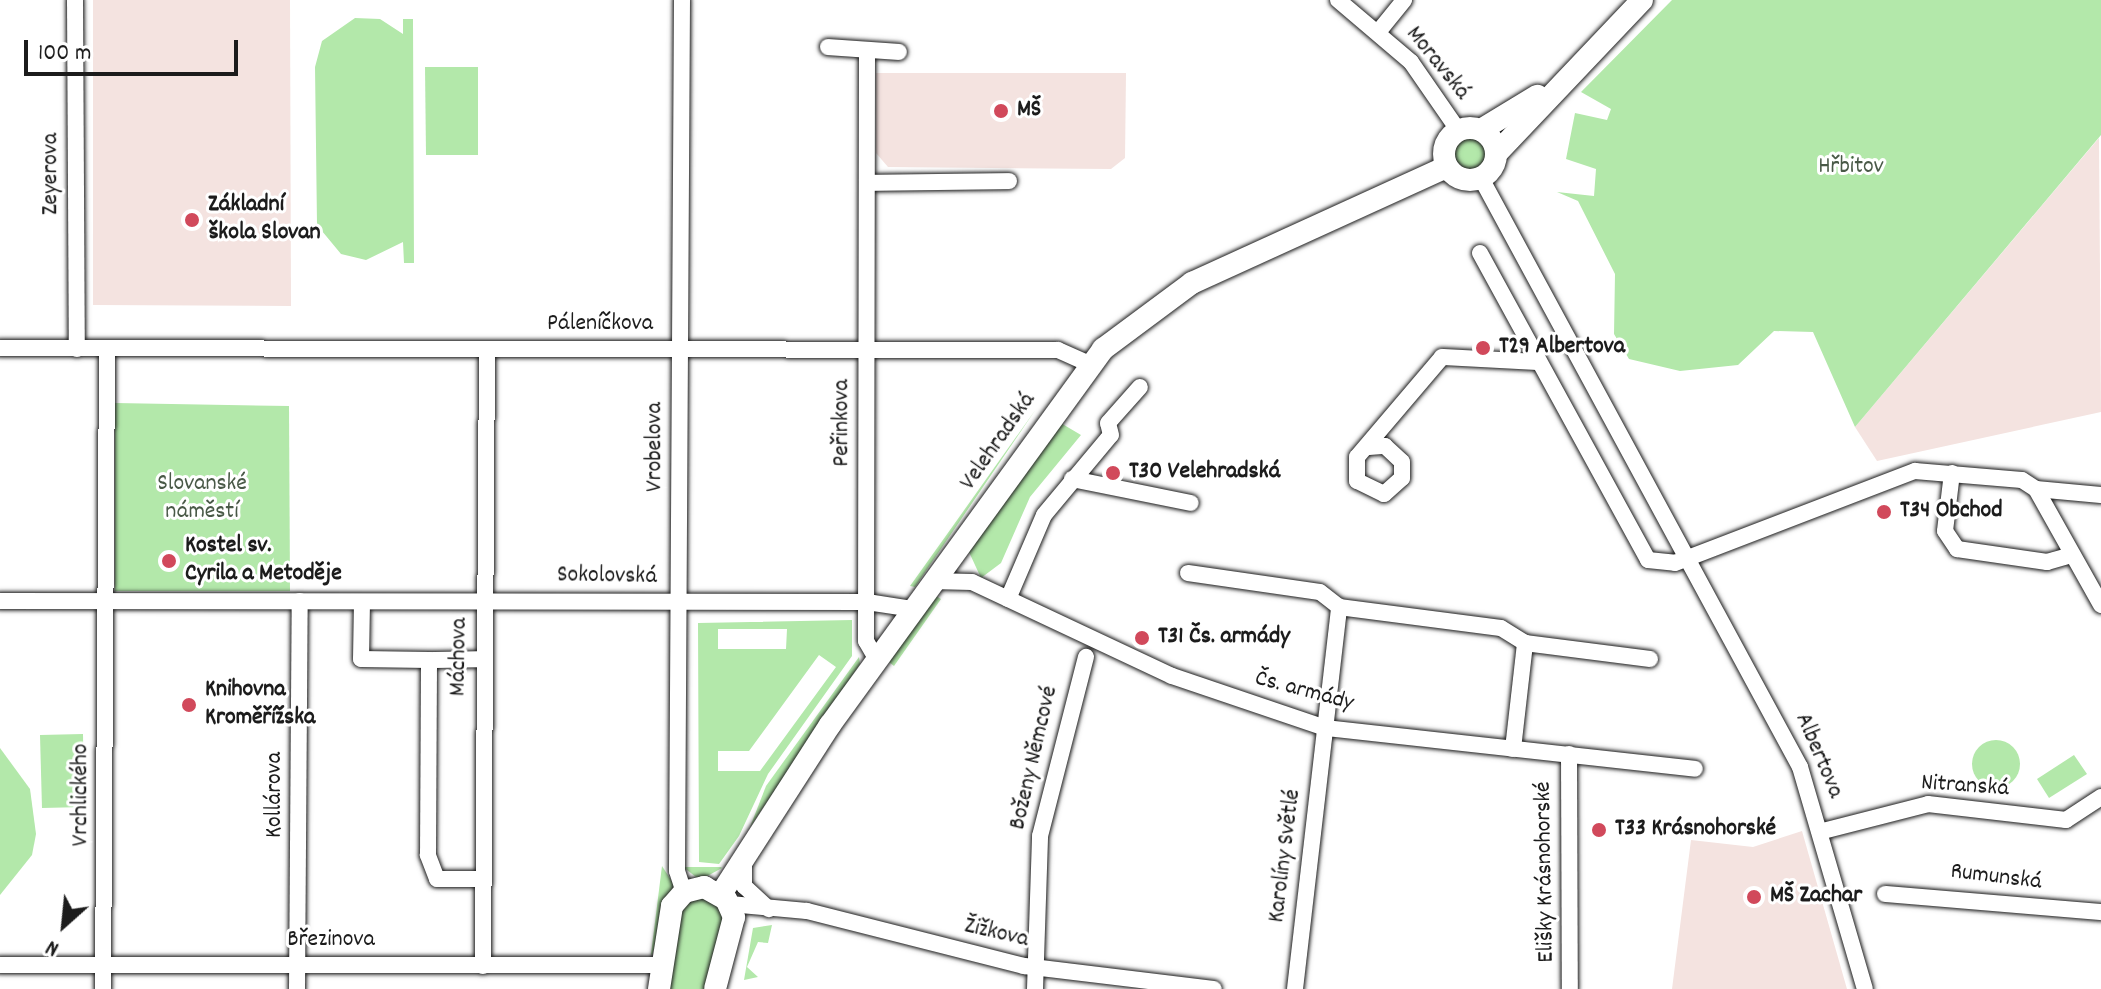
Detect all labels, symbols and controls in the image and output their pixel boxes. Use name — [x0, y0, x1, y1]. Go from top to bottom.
street label: Moravská — [1398, 21, 1476, 107]
scale bar — [28, 24, 242, 74]
text: 100 m — [38, 37, 91, 71]
place label: MŠ — [1017, 97, 1041, 125]
marker: MŠ — [992, 102, 1010, 120]
street label: Zeyerova — [38, 133, 66, 215]
park label: Hřbitov — [1818, 154, 1884, 182]
place label: Základní škola Slovan — [208, 192, 321, 248]
marker: Základní škola Slovan — [183, 211, 201, 229]
street label: Páleníčkova — [547, 311, 653, 339]
place label: T29 Albertova — [1499, 334, 1625, 362]
marker: T29 Albertova — [1474, 339, 1492, 357]
street label: Peřinkova — [829, 379, 857, 467]
street label: Velehradská — [955, 388, 1043, 496]
street label: Vrobelova — [642, 402, 670, 492]
place label: T30 Velehradská — [1129, 459, 1281, 487]
marker: T30 Velehradská — [1104, 464, 1122, 482]
park label: Slovanské náměstí — [157, 471, 247, 527]
place label: T34 Obchod — [1900, 498, 2002, 526]
marker: T34 Obchod — [1875, 503, 1893, 521]
place label: Kostel sv. Cyrila a Metoděje — [185, 533, 342, 589]
marker: Kostel sv. Cyrila a Metoděje — [160, 552, 178, 570]
street label: Sokolovská — [557, 562, 657, 592]
street label: Máchova — [445, 617, 475, 697]
place label: T31 Čs. armády — [1158, 624, 1290, 652]
marker: T31 Čs. armády — [1133, 629, 1151, 647]
street label: Čs. armády — [1251, 665, 1357, 719]
place label: Knihovna Kroměřížska — [205, 677, 315, 733]
street label: Boženy Němcové — [1004, 683, 1066, 833]
marker: Knihovna Kroměřížska — [180, 696, 198, 714]
street label: Albertova — [1787, 709, 1849, 803]
street label: Vrchlického — [68, 744, 96, 846]
street label: Kollárova — [262, 752, 290, 838]
street label: Nitranská — [1920, 770, 2010, 804]
street label: Elišky Krásnohorské — [1530, 781, 1562, 963]
street label: Karolíny Světlé — [1264, 788, 1308, 924]
place label: T33 Krásnohorské — [1615, 816, 1776, 844]
marker: T33 Krásnohorské — [1590, 821, 1608, 839]
street label: Rumunská — [1949, 858, 2043, 898]
place label: MŠ Zachar — [1770, 883, 1862, 911]
north arrow — [24, 885, 104, 965]
marker: MŠ Zachar — [1745, 888, 1763, 906]
street label: Žižkova — [961, 913, 1031, 955]
street label: Březinova — [287, 927, 375, 955]
text: N — [41, 931, 65, 963]

